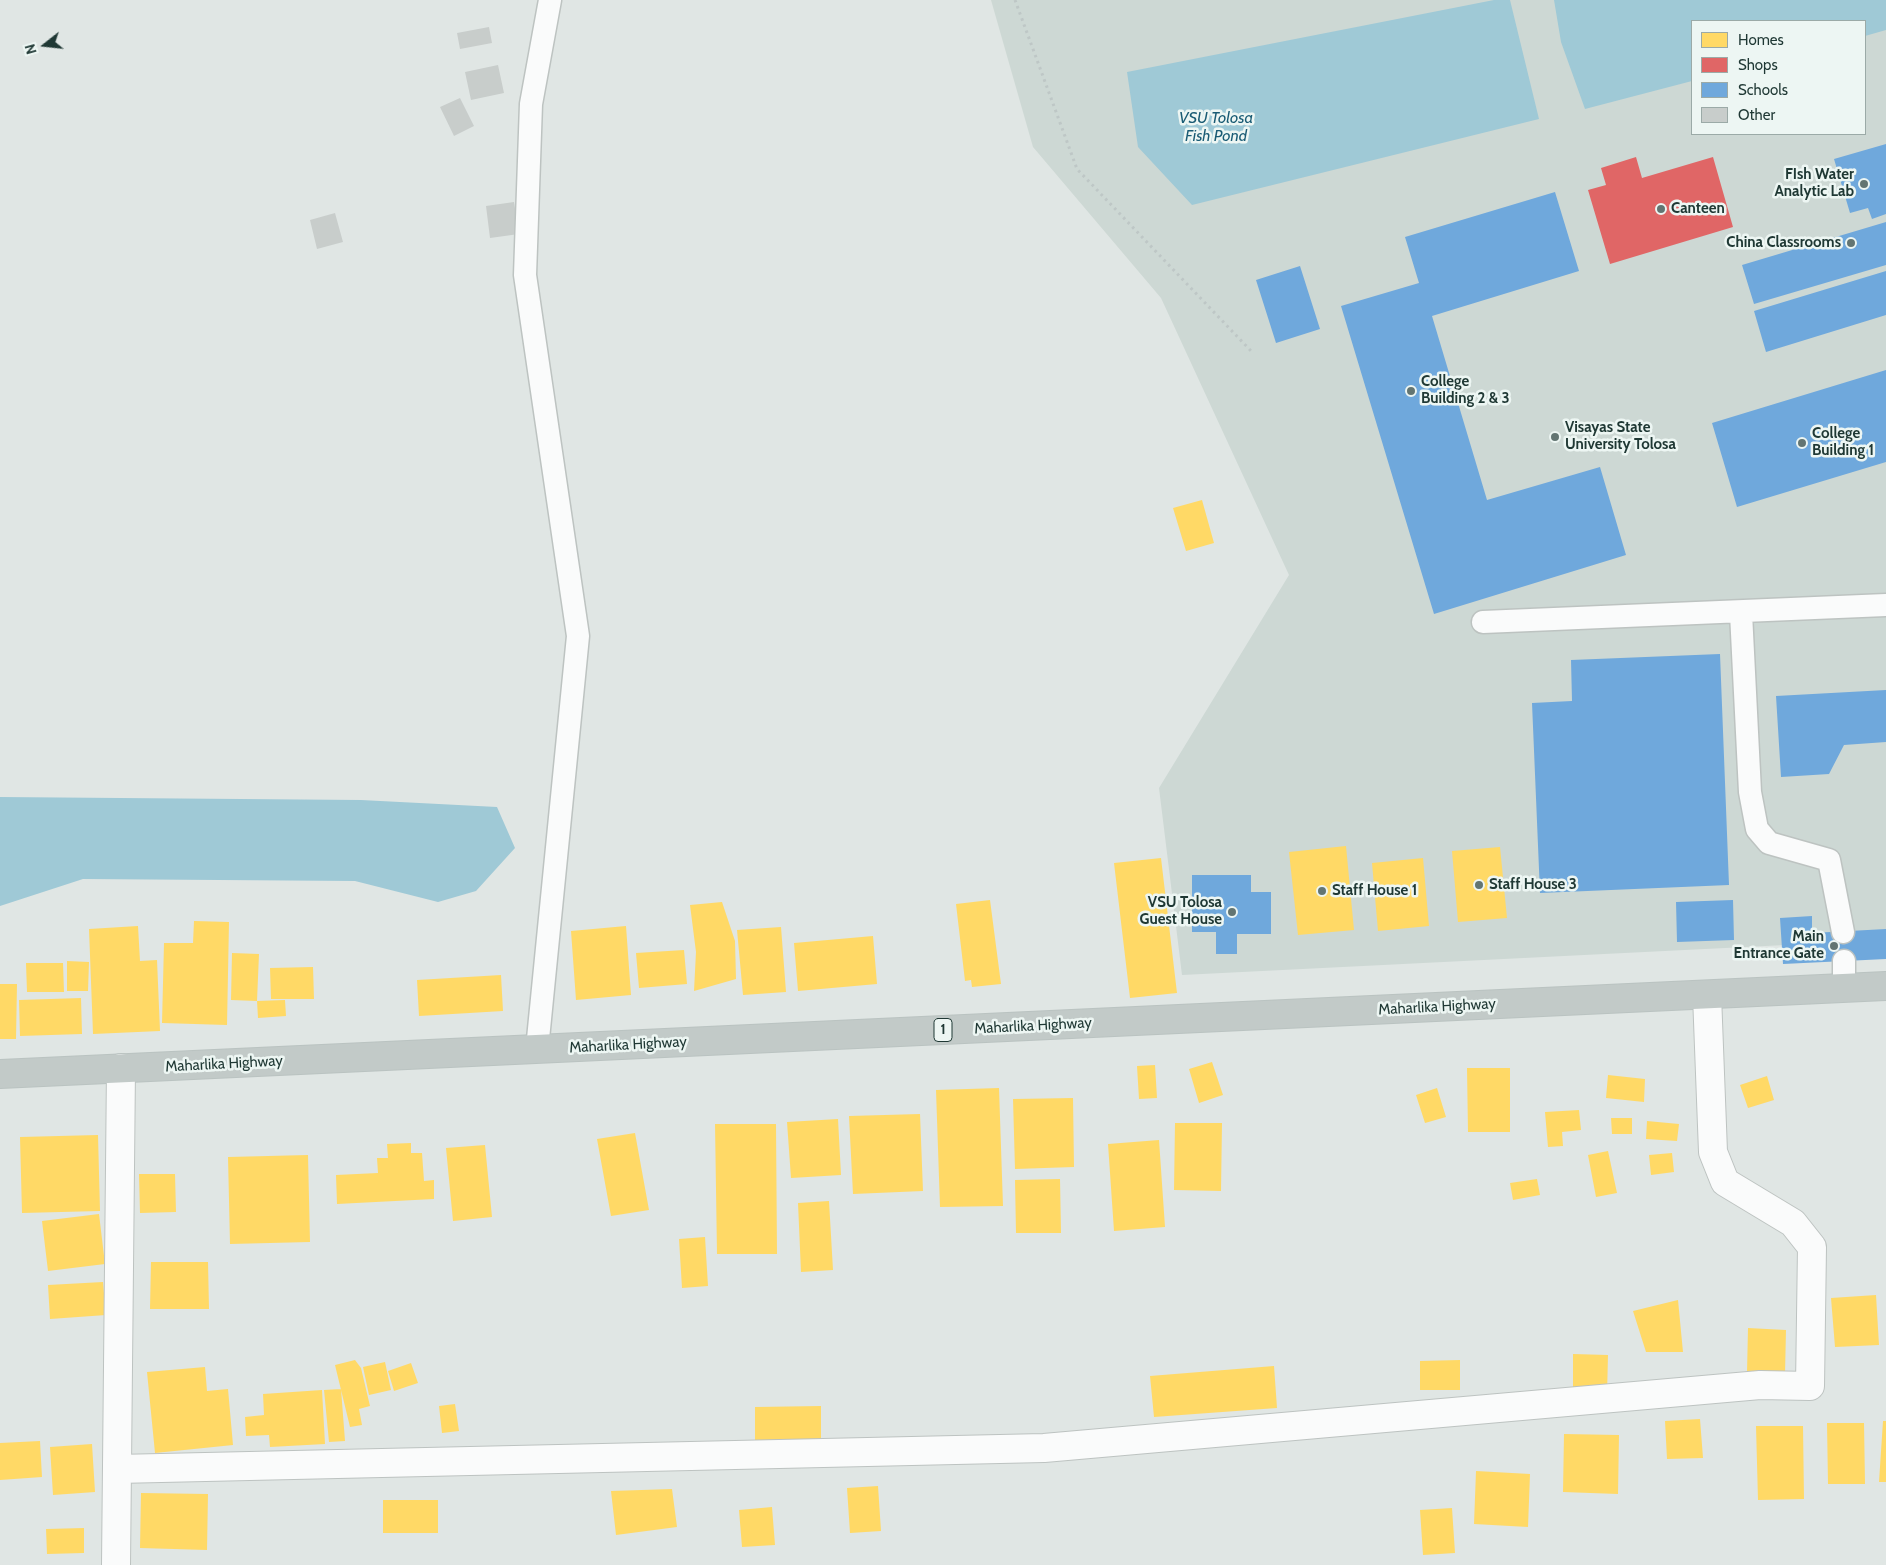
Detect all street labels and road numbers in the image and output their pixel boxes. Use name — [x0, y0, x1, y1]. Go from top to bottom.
street label: Maharlika Highway — [1378, 995, 1496, 1019]
street label: Maharlika Highway — [974, 1014, 1092, 1038]
road number: 1 — [934, 1018, 952, 1042]
street label: Maharlika Highway — [569, 1033, 687, 1057]
street label: Maharlika Highway — [165, 1052, 283, 1076]

